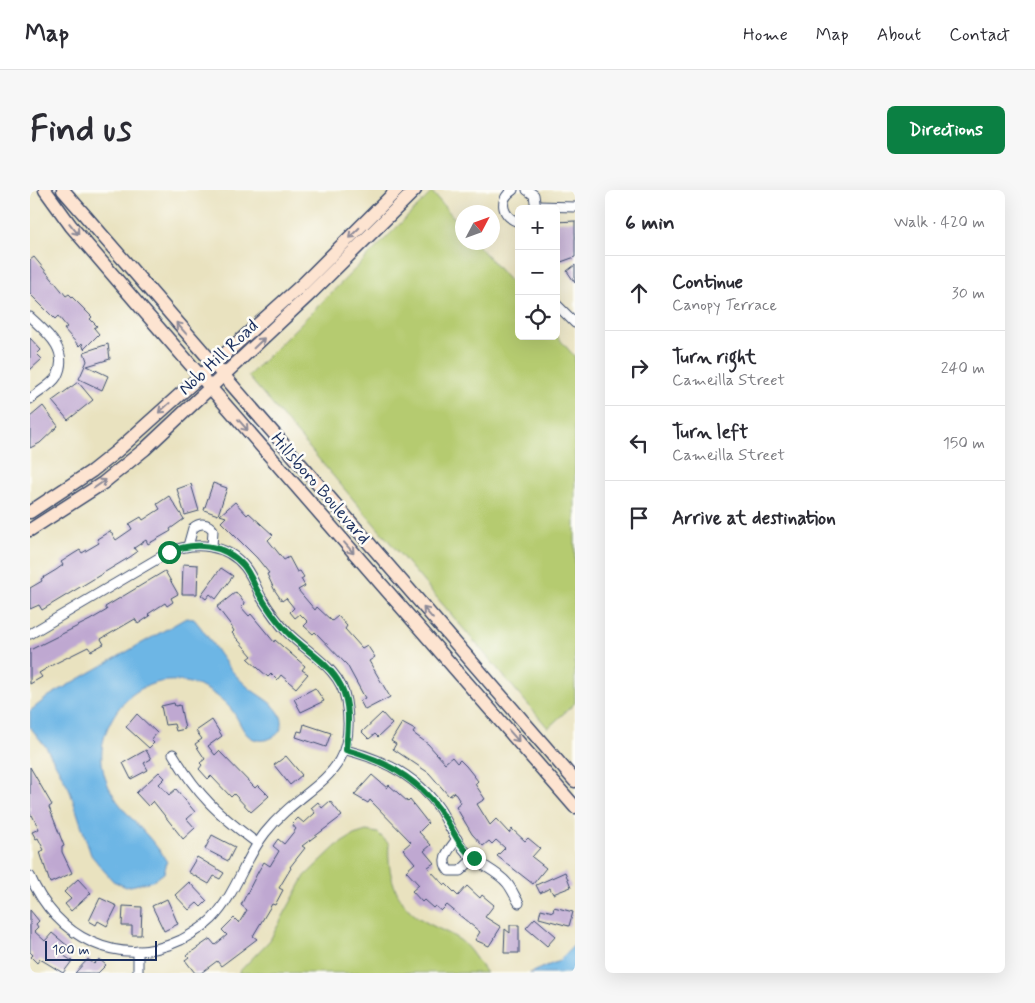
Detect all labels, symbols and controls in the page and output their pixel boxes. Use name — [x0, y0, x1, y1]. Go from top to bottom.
text: Map — [25, 19, 69, 50]
text: Home — [743, 23, 788, 47]
text: Map — [816, 23, 849, 47]
text: About — [877, 23, 921, 47]
text: Contact — [949, 23, 1010, 47]
button: Directions — [887, 106, 1005, 154]
text: Find us — [30, 107, 132, 153]
north arrow — [455, 205, 500, 250]
map controls — [515, 205, 560, 340]
button: + — [515, 205, 560, 250]
text: 6 min — [625, 209, 675, 237]
text: Walk · 420 m — [894, 212, 985, 233]
one-way arrow — [68, 222, 79, 235]
one-way arrow — [348, 226, 360, 239]
button: − — [515, 250, 560, 295]
text: Continue — [672, 270, 743, 295]
icon: ahead — [625, 279, 653, 307]
text: 30 m — [952, 283, 985, 304]
button: locate — [515, 295, 560, 340]
text: Canopy Terrace — [672, 295, 777, 316]
street label: Nob Hill Road — [174, 315, 264, 401]
one-way arrow — [176, 322, 187, 335]
one-way arrow — [252, 337, 265, 349]
text: Turn right — [672, 345, 756, 370]
icon: right — [625, 354, 653, 382]
text: 240 m — [941, 358, 985, 379]
text: Cameilla Street — [672, 370, 785, 391]
one-way arrow — [157, 403, 170, 414]
one-way arrow — [237, 418, 248, 431]
text: Turn left — [672, 420, 748, 445]
street label: Hillsboro Boulevard — [265, 428, 375, 550]
icon: left — [625, 429, 653, 457]
text: 150 m — [943, 433, 985, 454]
text: Cameilla Street — [672, 445, 785, 466]
one-way arrow — [93, 479, 107, 489]
icon: arrive — [625, 504, 653, 532]
text: Arrive at destination — [672, 506, 836, 531]
route start — [158, 541, 181, 564]
one-way arrow — [344, 541, 355, 554]
one-way arrow — [422, 606, 434, 619]
one-way arrow — [508, 730, 519, 743]
route end — [463, 847, 486, 870]
scale bar — [45, 938, 158, 961]
text: 100 m — [52, 941, 90, 959]

